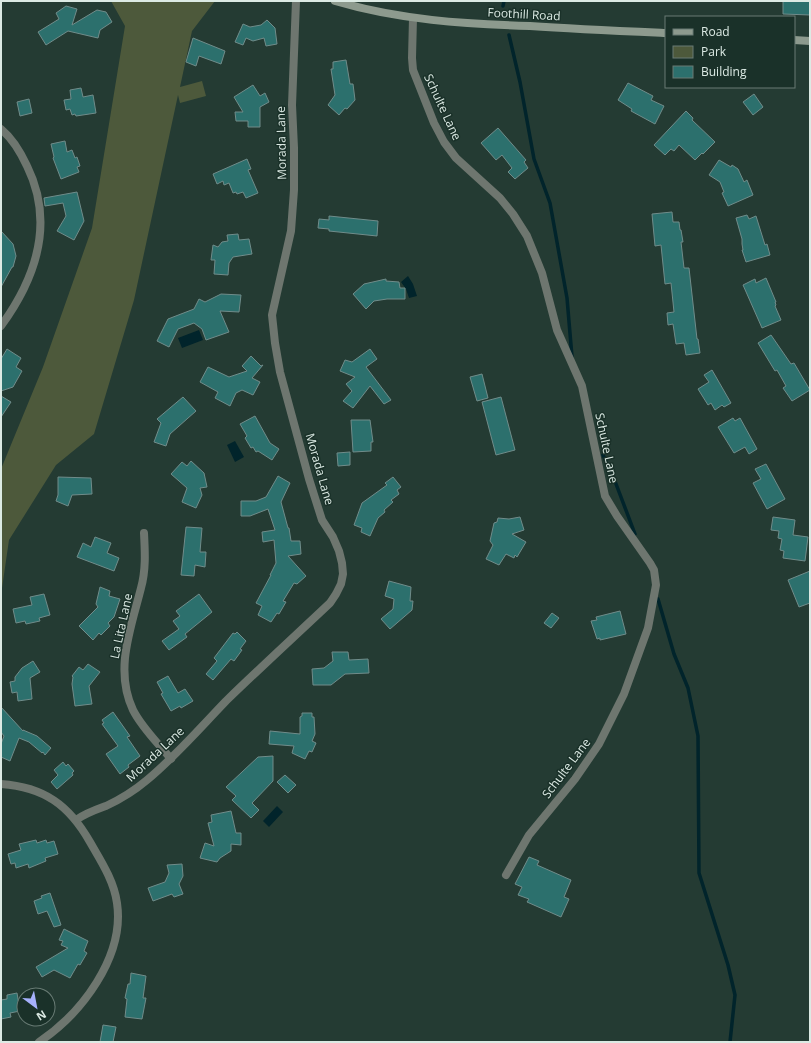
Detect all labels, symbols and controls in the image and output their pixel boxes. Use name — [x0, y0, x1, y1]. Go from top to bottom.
street label: Foothill Road — [487, 4, 561, 24]
legend — [665, 16, 795, 88]
text: Road — [701, 23, 730, 40]
text: Park — [701, 43, 727, 60]
text: Building — [701, 63, 747, 80]
street label: Schulte Lane — [420, 71, 466, 143]
street label: Morada Lane — [272, 106, 290, 180]
street label: Schulte Lane — [591, 411, 623, 485]
street label: Morada Lane — [302, 431, 338, 507]
street label: La Lita Lane — [106, 591, 136, 660]
street label: Morada Lane — [122, 722, 188, 785]
street label: Schulte Lane — [538, 734, 594, 802]
north arrow — [16, 987, 56, 1027]
text: N — [34, 1007, 49, 1025]

